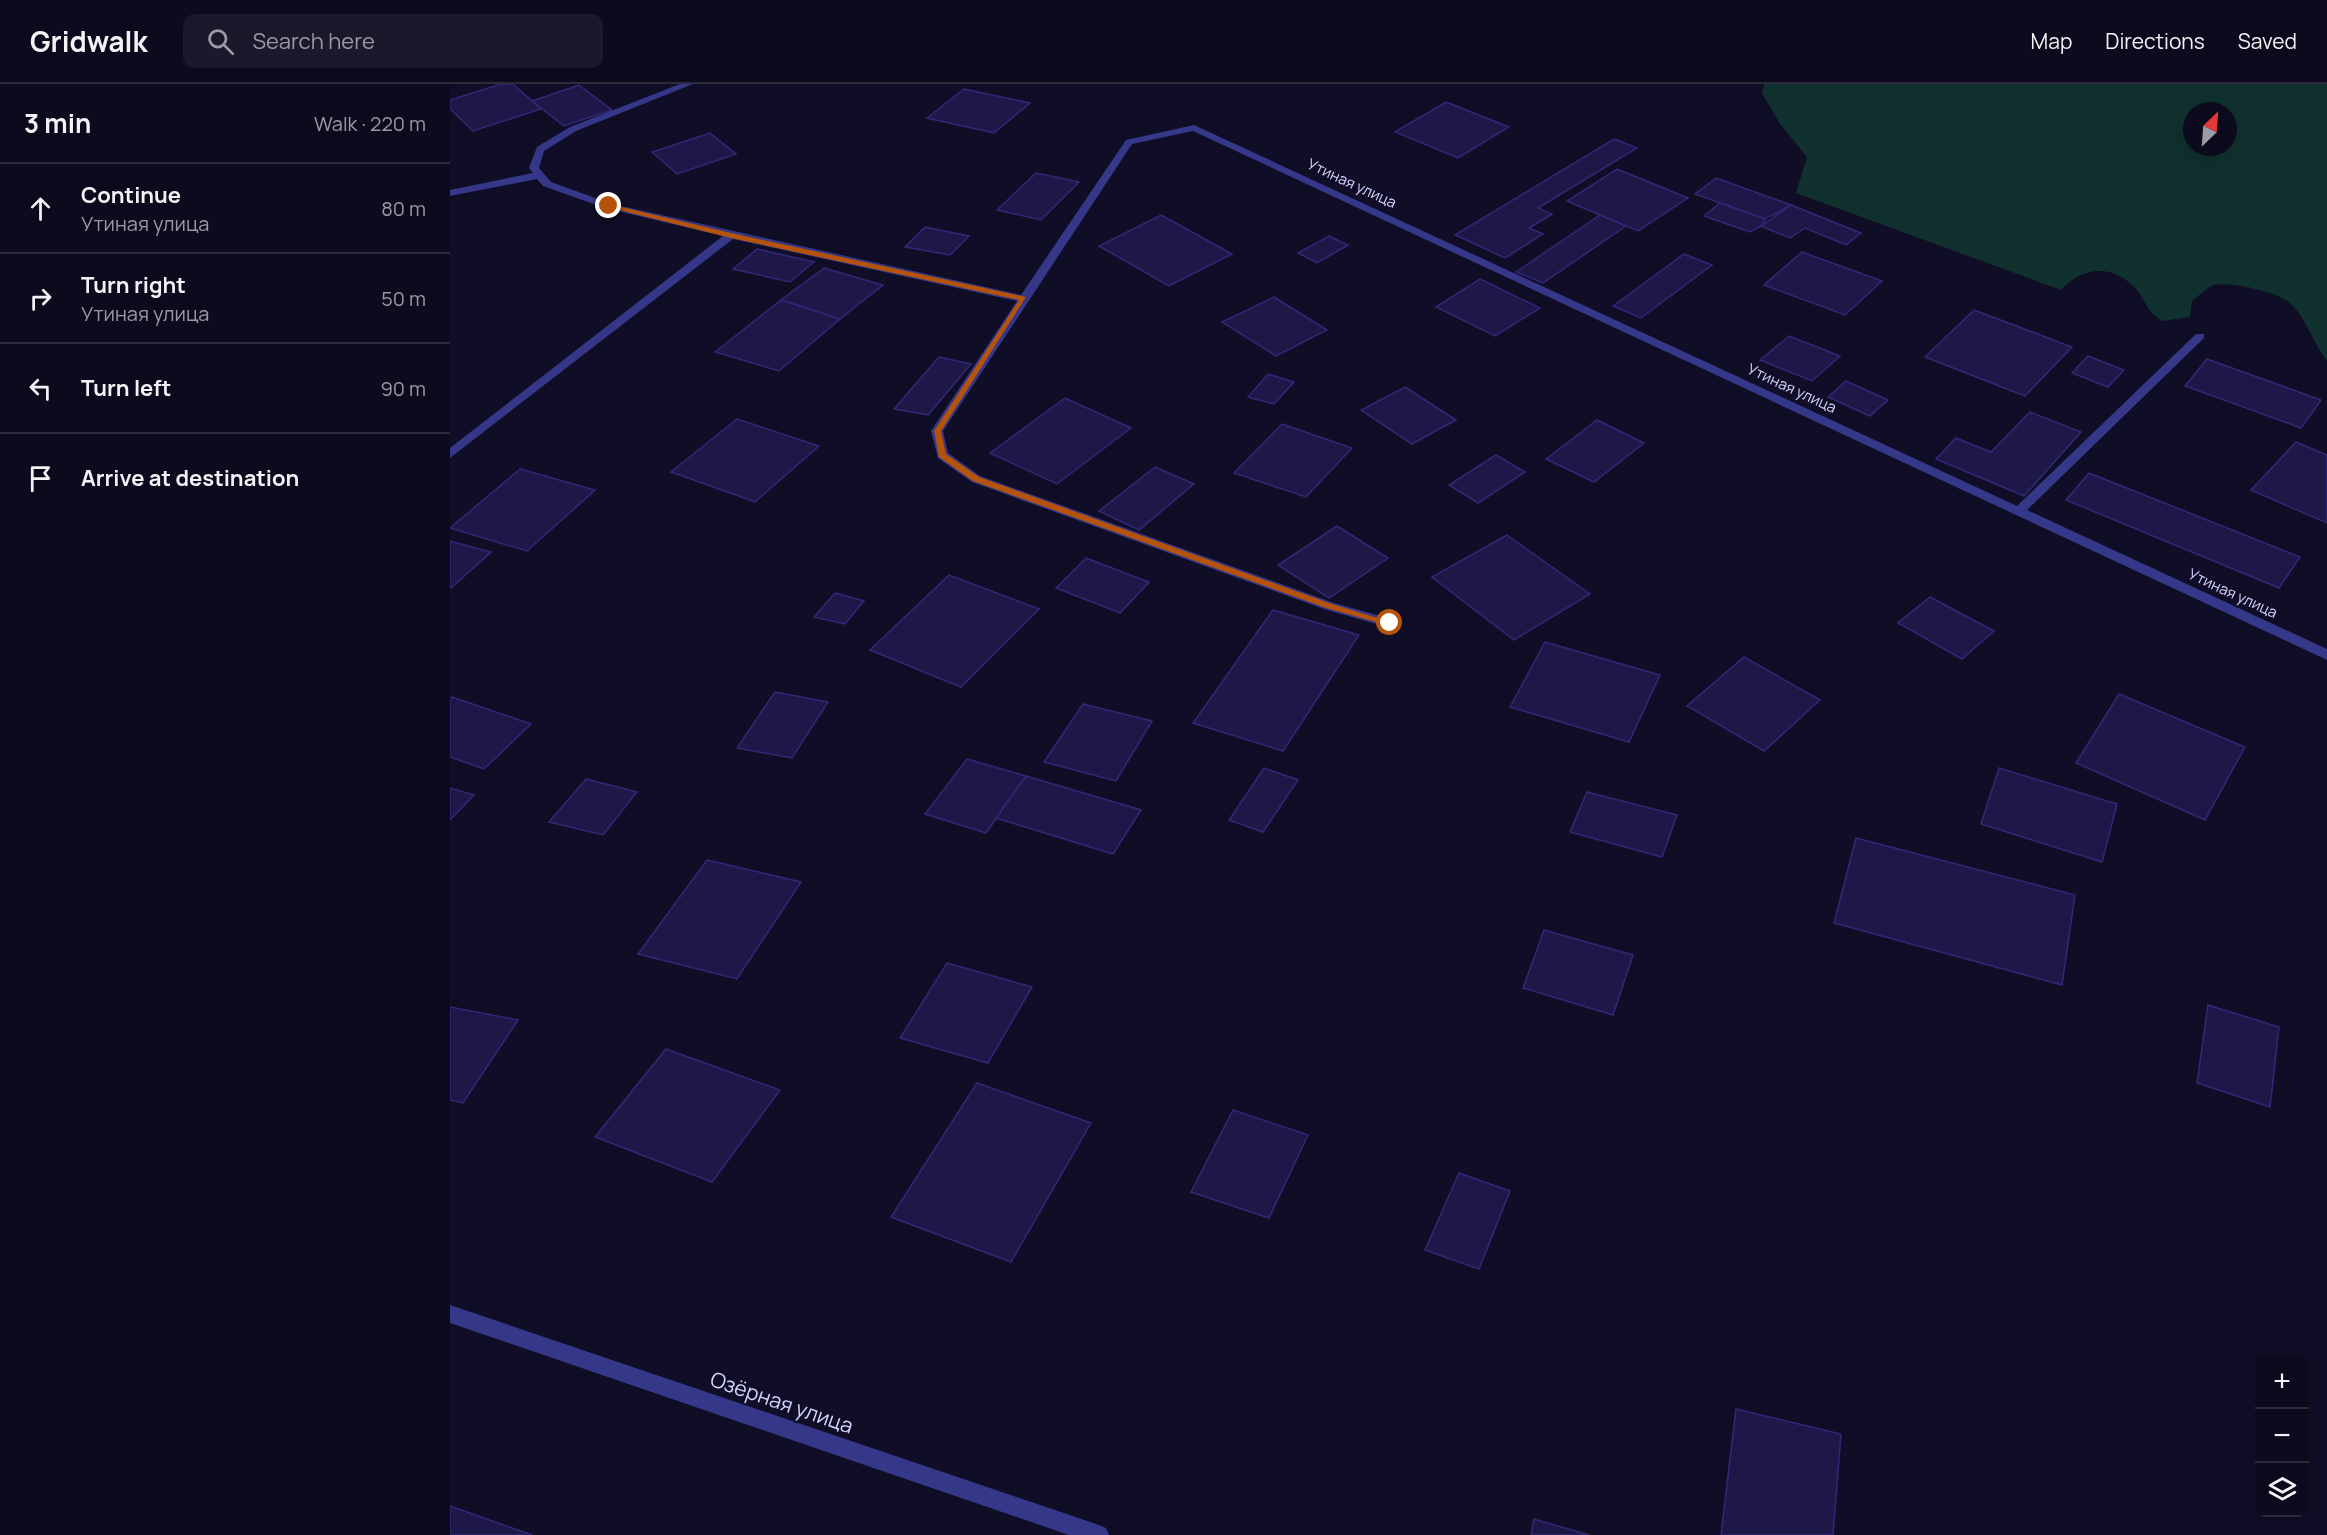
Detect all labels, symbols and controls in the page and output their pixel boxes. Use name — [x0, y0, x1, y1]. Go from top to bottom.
search box — [183, 14, 603, 68]
text: Gridwalk — [30, 22, 147, 60]
icon: search — [204, 25, 237, 58]
text: Search here — [252, 26, 375, 56]
text: Map — [2031, 27, 2072, 55]
text: Directions — [2105, 27, 2205, 55]
text: Saved — [2238, 27, 2297, 55]
north arrow — [2183, 102, 2237, 156]
text: 3 min — [24, 105, 91, 141]
text: Walk · 220 m — [314, 110, 426, 137]
street label: Утиная улица — [1304, 153, 1400, 213]
text: Continue — [81, 180, 181, 210]
icon: ahead — [24, 192, 57, 225]
route end — [595, 192, 621, 218]
text: 80 m — [381, 195, 426, 222]
text: Утиная улица — [81, 210, 209, 237]
text: Turn right — [81, 270, 186, 300]
icon: right — [24, 282, 57, 315]
text: 50 m — [381, 285, 426, 312]
text: Утиная улица — [81, 300, 209, 327]
street label: Утиная улица — [1744, 358, 1840, 418]
icon: left — [24, 372, 57, 405]
text: Turn left — [81, 373, 171, 403]
text: 90 m — [380, 375, 426, 402]
icon: arrive — [24, 462, 57, 495]
text: Arrive at destination — [81, 463, 299, 493]
street label: Утиная улица — [2185, 563, 2281, 623]
route start — [1376, 609, 1402, 635]
map controls — [2255, 1355, 2309, 1517]
button: + — [2255, 1355, 2309, 1409]
street label: Озёрная улица — [707, 1364, 857, 1440]
button: − — [2255, 1409, 2309, 1463]
button: layers — [2255, 1463, 2309, 1517]

